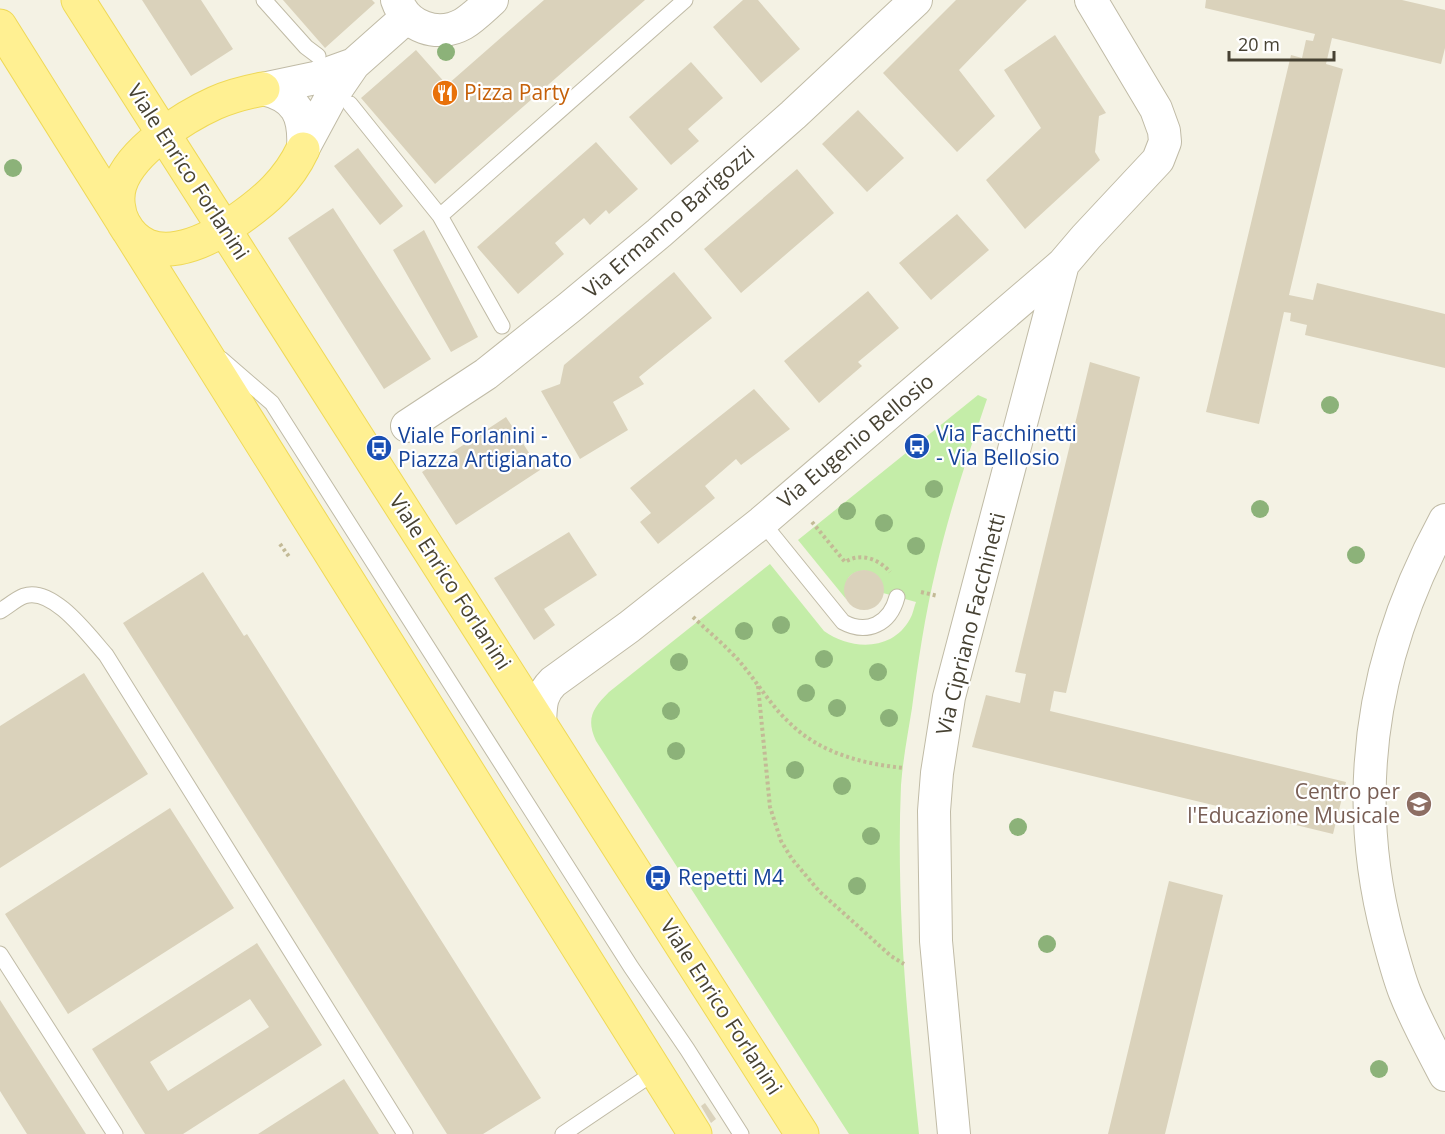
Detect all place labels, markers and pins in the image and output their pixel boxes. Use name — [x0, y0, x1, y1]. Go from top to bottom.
restaurant icon: Pizza Party — [430, 78, 460, 108]
place label: Pizza Party — [464, 78, 570, 106]
place label: Via Facchinetti - Via Bellosio — [936, 419, 1077, 471]
place label: Viale Forlanini - Piazza Artigianato — [398, 421, 572, 473]
bus stop icon: Via Facchinetti - Via Bellosio — [902, 431, 932, 461]
bus stop icon: Viale Forlanini - Piazza Artigianato — [364, 433, 394, 463]
place label: Centro per l'Educazione Musicale — [1187, 777, 1400, 829]
school or university icon: Centro per l'Educazione Musicale — [1404, 789, 1434, 819]
bus stop icon: Repetti M4 — [643, 863, 673, 893]
place label: Repetti M4 — [678, 863, 784, 891]

